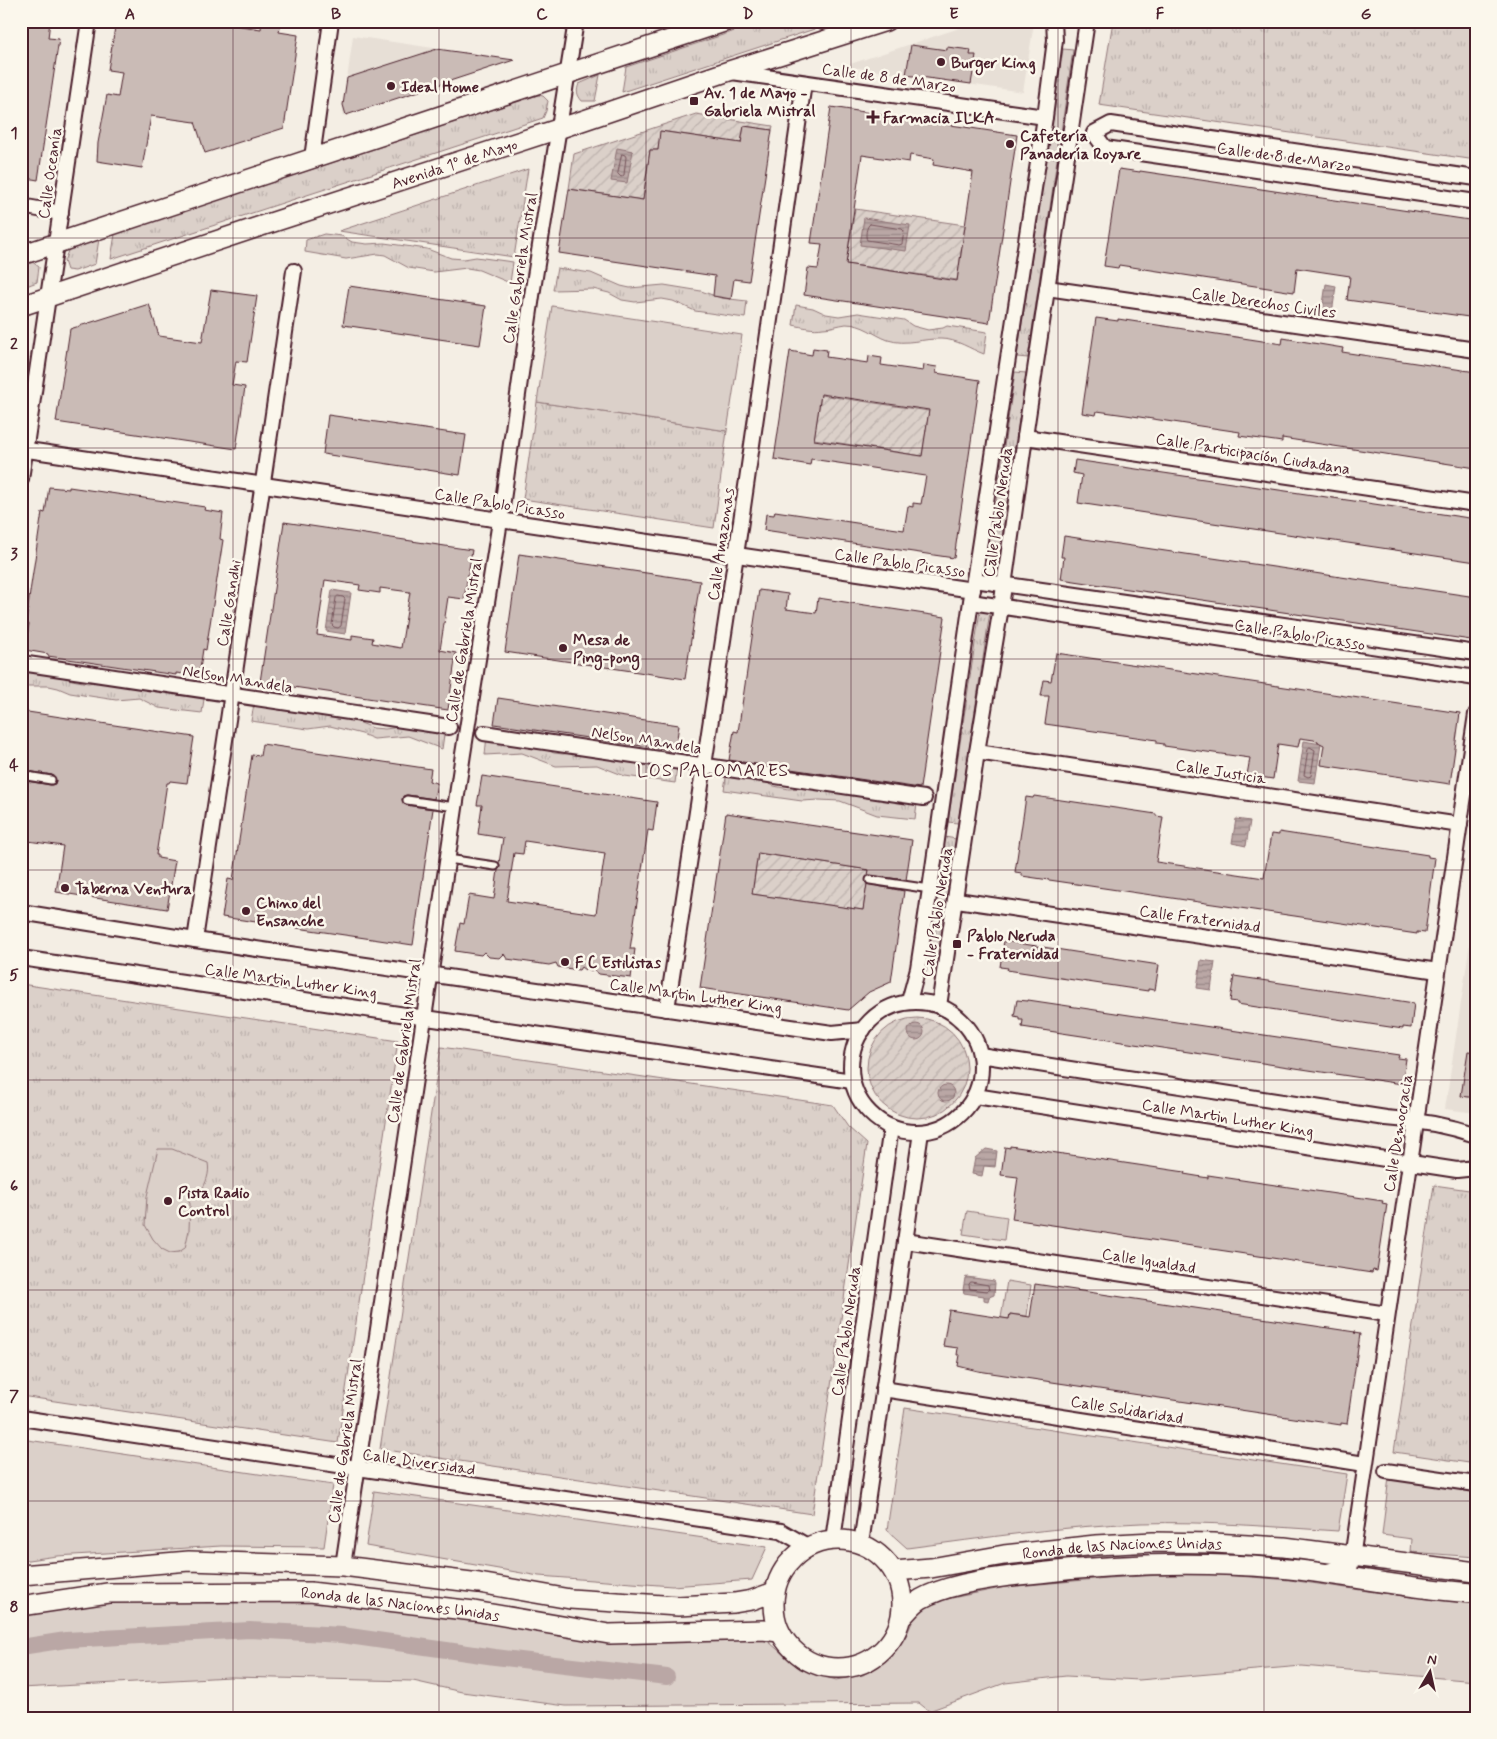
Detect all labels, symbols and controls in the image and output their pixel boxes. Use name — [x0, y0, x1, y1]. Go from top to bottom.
text: A — [125, 4, 135, 25]
text: B — [331, 4, 341, 25]
text: C — [536, 4, 548, 25]
text: D — [742, 4, 754, 25]
text: E — [949, 4, 959, 25]
text: F — [1156, 4, 1165, 25]
text: G — [1361, 4, 1372, 25]
place label: Burger King — [951, 53, 1036, 76]
marker: Burger King — [935, 56, 947, 68]
street label: Calle de 8 de Marzo — [820, 59, 957, 98]
place label: Ideal Home — [401, 77, 479, 98]
marker: Ideal Home — [385, 80, 397, 92]
place label: Av. 1 de Mayo - Gabriela Mistral — [704, 83, 816, 122]
marker: Av. 1 de Mayo - Gabriela Mistral — [688, 95, 700, 107]
place label: Farmacia ILKA — [883, 108, 995, 129]
marker: Farmacia ILKA — [867, 111, 879, 123]
text: 1 — [10, 123, 18, 144]
street label: Calle Oceanía — [34, 126, 67, 220]
place label: Cafetería Panadería Royare — [1020, 126, 1141, 165]
street label: Avenida 1º de Mayo — [389, 134, 520, 195]
marker: Cafetería Panadería Royare — [1004, 138, 1016, 150]
street label: Calle de 8 de Marzo — [1215, 138, 1352, 177]
street label: Calle Gabriela Mistral — [498, 191, 543, 345]
street label: Calle Derechos Civiles — [1190, 283, 1337, 324]
text: 2 — [10, 334, 18, 355]
street label: Calle Participación Ciudadana — [1154, 429, 1352, 480]
street label: Calle Pablo Neruda — [979, 446, 1018, 579]
street label: Calle Pablo Picasso — [433, 484, 567, 525]
street label: Calle Amazonas — [703, 486, 740, 602]
text: 3 — [10, 544, 18, 565]
street label: Calle Pablo Picasso — [833, 544, 967, 583]
street label: Calle de Gabriela Mistral — [441, 557, 488, 724]
street label: Calle Gandhi — [212, 558, 247, 648]
street label: Calle Pablo Picasso — [1233, 615, 1367, 656]
place label: Mesa de Ping-pong — [573, 630, 640, 671]
marker: Mesa de Ping-pong — [557, 642, 569, 654]
street label: Nelson Mandela — [181, 660, 295, 699]
street label: Nelson Mandela — [590, 721, 704, 760]
text: 4 — [9, 755, 19, 776]
street label: Calle Justicia — [1174, 755, 1268, 790]
district label: LOS PALOMARES — [637, 759, 789, 783]
street label: Calle Pablo Neruda — [917, 846, 958, 979]
place label: Taberna Ventura — [75, 879, 192, 900]
marker: Taberna Ventura — [59, 882, 71, 894]
place label: Chino del Ensanche — [256, 893, 325, 932]
street label: Calle Fraternidad — [1138, 901, 1262, 938]
marker: Chino del Ensanche — [240, 905, 252, 917]
place label: Pablo Neruda - Fraternidad — [967, 926, 1059, 965]
marker: Pablo Neruda - Fraternidad — [951, 938, 963, 950]
place label: F C Estilistas — [575, 953, 662, 974]
marker: F C Estilistas — [559, 956, 571, 968]
street label: Calle de Gabriela Mistral — [383, 957, 426, 1125]
street label: Calle Martin Luther King — [203, 959, 378, 1004]
text: 5 — [9, 965, 19, 986]
street label: Calle Martin Luther King — [608, 974, 783, 1019]
street label: Calle Democracia — [1379, 1073, 1418, 1194]
street label: Calle Martin Luther King — [1140, 1095, 1315, 1142]
text: 6 — [10, 1176, 18, 1197]
place label: Pista Radio Control — [178, 1183, 250, 1222]
marker: Pista Radio Control — [162, 1195, 174, 1207]
street label: Calle Igualdad — [1100, 1244, 1197, 1279]
street label: Calle Pablo Neruda — [827, 1265, 866, 1398]
street label: Calle de Gabriela Mistral — [324, 1357, 367, 1525]
text: 7 — [9, 1386, 19, 1407]
street label: Calle Solidaridad — [1069, 1391, 1185, 1430]
street label: Calle Diversidad — [361, 1444, 477, 1481]
street label: Ronda de las Naciones Unidas — [1021, 1533, 1223, 1565]
street label: Ronda de las Naciones Unidas — [301, 1583, 501, 1627]
text: 8 — [9, 1597, 19, 1618]
north arrow — [1404, 1646, 1454, 1696]
text: N — [1426, 1651, 1438, 1670]

